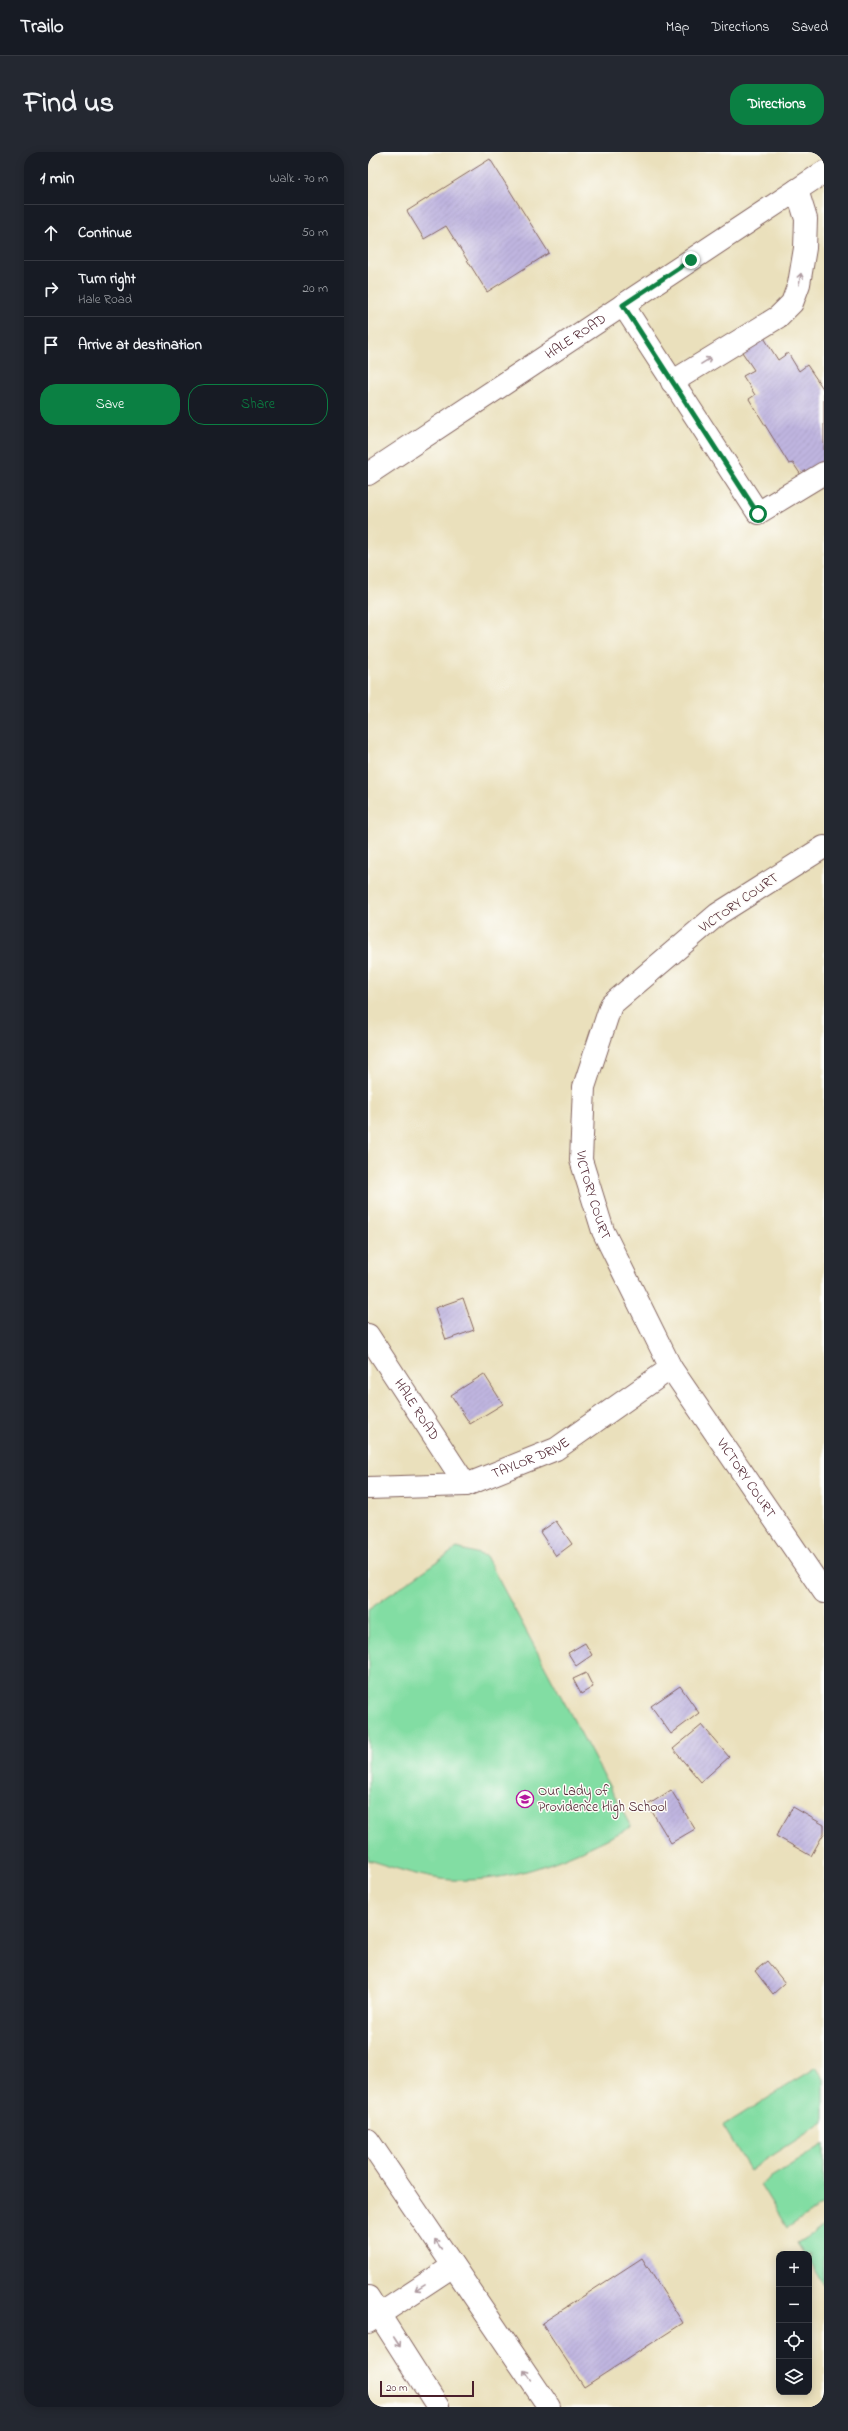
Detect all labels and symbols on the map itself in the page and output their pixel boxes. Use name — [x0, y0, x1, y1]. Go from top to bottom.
route end — [682, 251, 700, 269]
one-way arrow — [796, 273, 804, 286]
street label: HALE ROAD — [541, 308, 611, 365]
one-way arrow — [700, 357, 712, 365]
route start — [749, 505, 767, 523]
street label: VICTORY COURT — [694, 868, 783, 939]
street label: VICTORY COURT — [570, 1149, 616, 1244]
street label: HALE ROAD — [389, 1374, 445, 1445]
street label: TAYLOR DRIVE — [488, 1432, 574, 1484]
street label: VICTORY COURT — [711, 1433, 781, 1522]
place label: Our Lady of Providence High School — [538, 1781, 667, 1819]
school or university icon: Our Lady of Providence High School — [515, 1789, 535, 1809]
one-way arrow — [434, 2239, 442, 2250]
one-way arrow — [414, 2283, 426, 2291]
one-way arrow — [393, 2336, 401, 2348]
one-way arrow — [523, 2369, 531, 2380]
scale bar — [380, 2379, 474, 2398]

